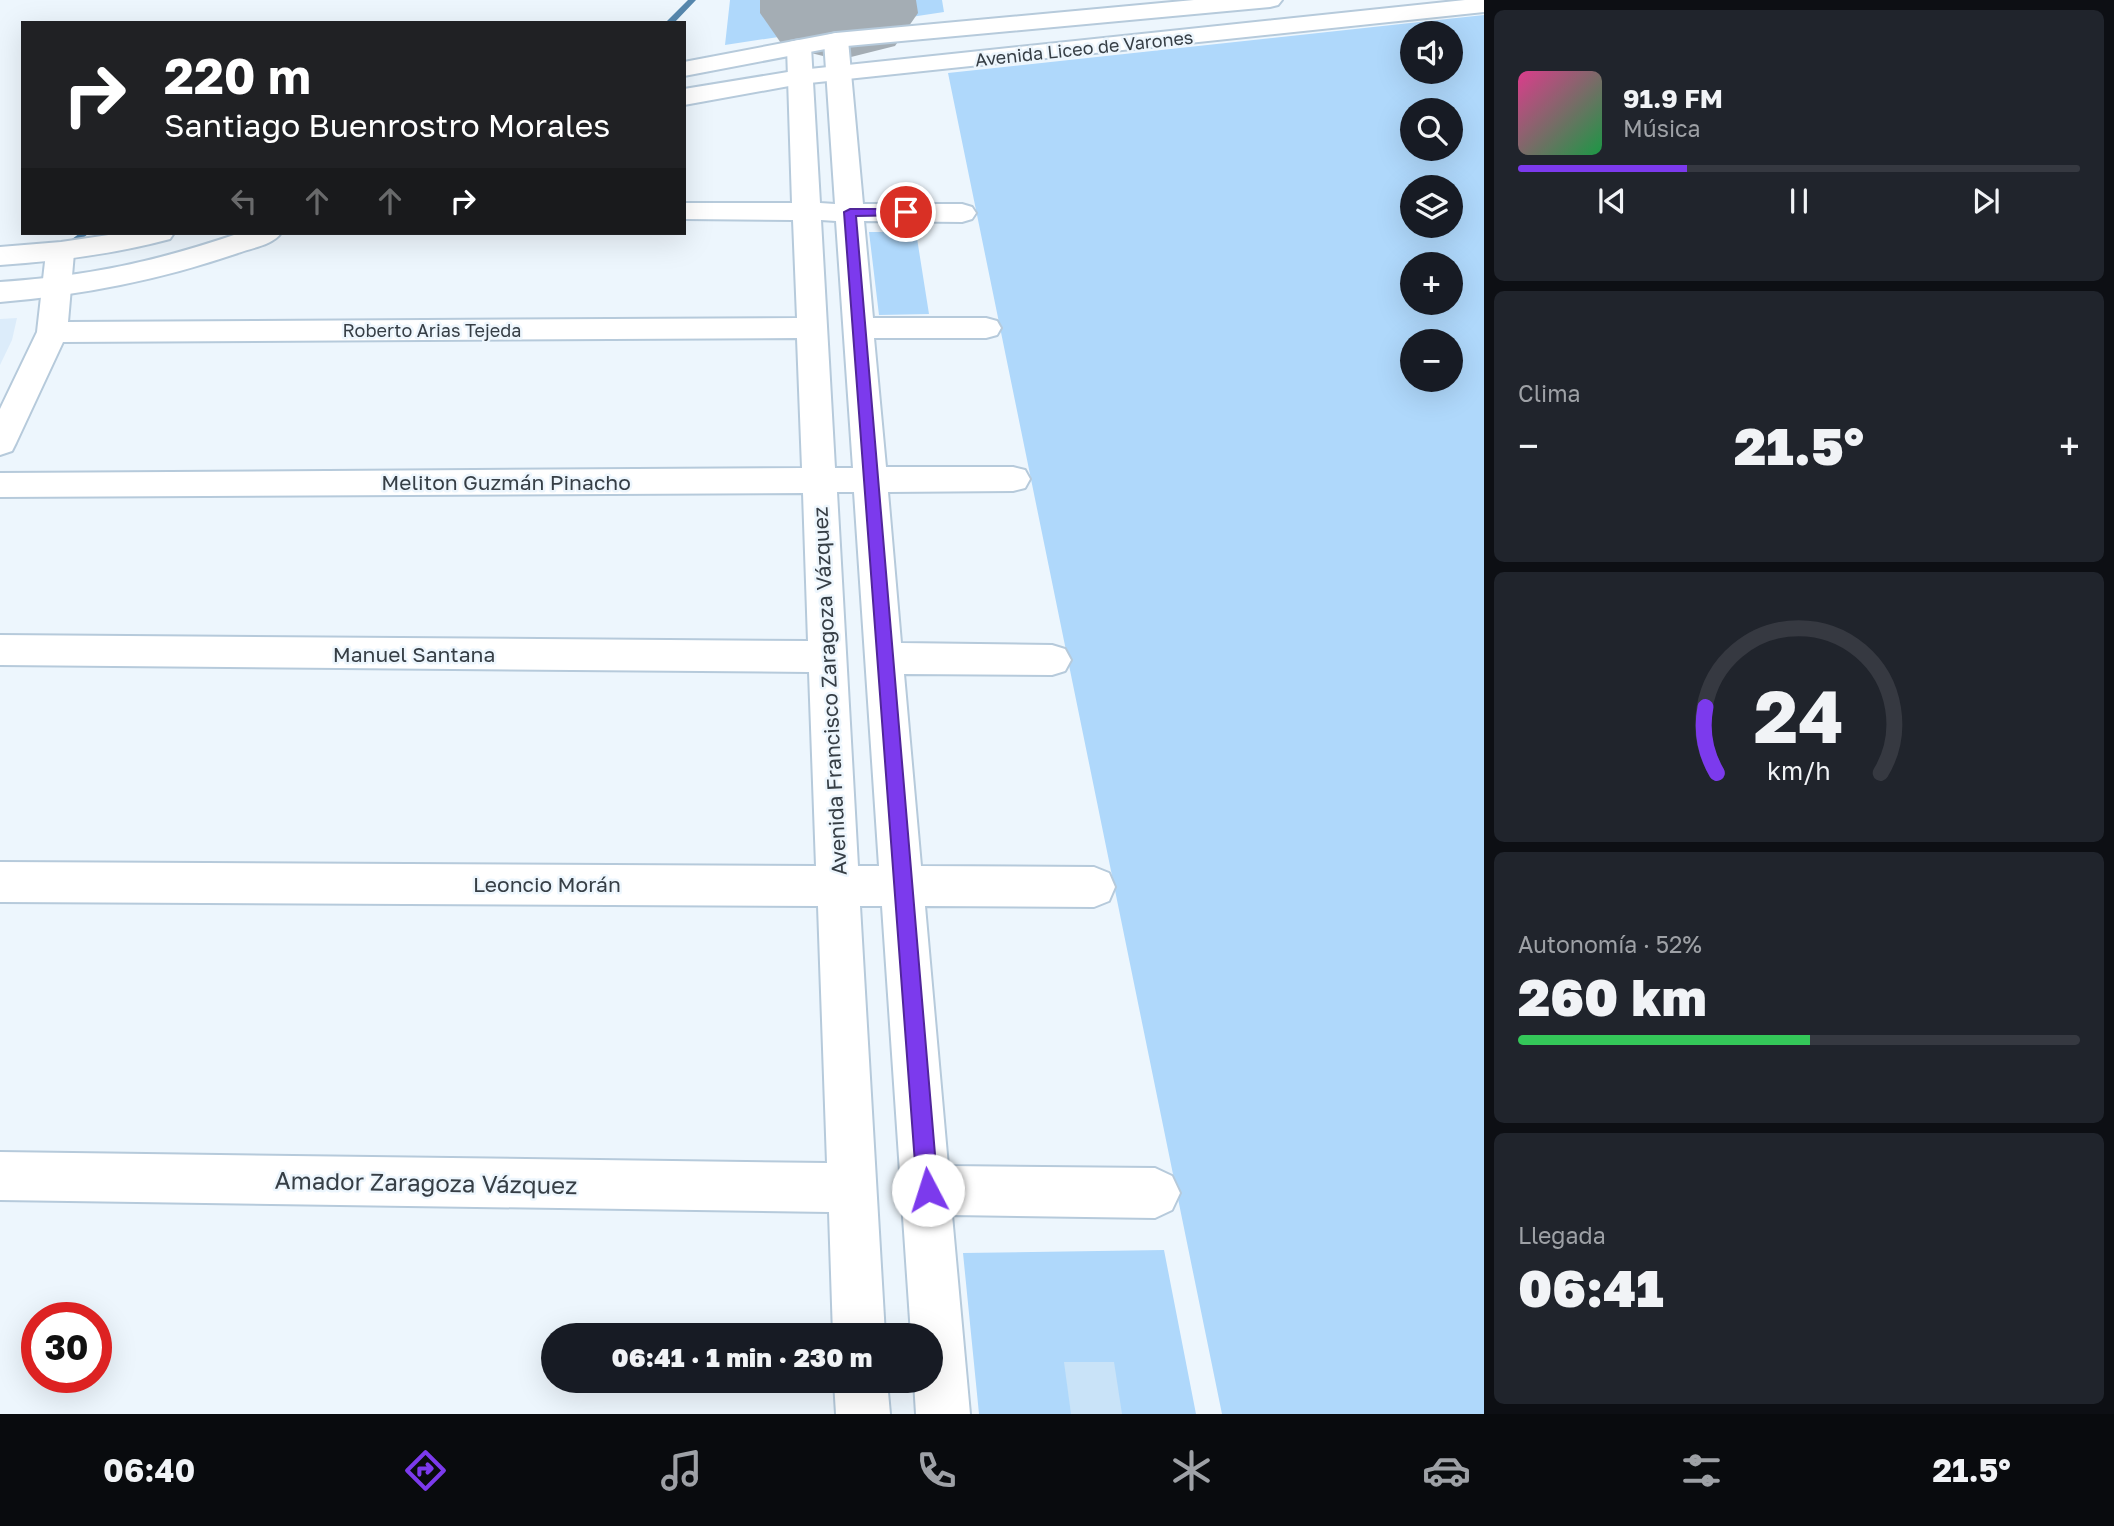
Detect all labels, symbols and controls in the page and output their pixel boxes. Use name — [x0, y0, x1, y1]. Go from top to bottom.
map controls — [1400, 21, 1463, 392]
button: sound — [1400, 21, 1463, 84]
street label: Avenida Liceo de Varones — [974, 26, 1194, 70]
text: 220 m — [164, 46, 311, 105]
icon: right — [49, 49, 140, 140]
text: 91.9 FM — [1623, 83, 1723, 114]
button: search — [1400, 98, 1463, 161]
text: Santiago Buenrostro Morales — [164, 106, 610, 144]
text: Música — [1623, 114, 1701, 142]
button: layers — [1400, 175, 1463, 238]
icon: left — [225, 182, 263, 220]
icon: ahead — [298, 182, 336, 220]
icon: ahead — [371, 182, 409, 220]
icon: right — [444, 182, 482, 220]
pin — [876, 182, 936, 242]
icon: previous — [1593, 182, 1631, 220]
icon: pause — [1780, 182, 1818, 220]
icon: next — [1967, 182, 2005, 220]
icon: arrive — [887, 193, 925, 231]
button: + — [1400, 252, 1463, 315]
street label: Roberto Arias Tejeda — [343, 319, 521, 341]
button: − — [1400, 329, 1463, 392]
text: Clima — [1518, 379, 1581, 407]
text: 21.5° — [1734, 414, 1864, 476]
text: − — [1518, 423, 1539, 468]
text: + — [2059, 423, 2080, 468]
street label: Meliton Guzmán Pinacho — [381, 469, 631, 495]
street label: Avenida Francisco Zaragoza Vázquez — [806, 506, 852, 876]
street label: Manuel Santana — [333, 641, 495, 667]
text: 24 — [1754, 672, 1844, 759]
text: km/h — [1767, 755, 1831, 786]
street label: Leoncio Morán — [473, 871, 621, 897]
text: Autonomía · 52% — [1518, 930, 1702, 958]
text: 260 km — [1518, 965, 1707, 1027]
position arrow — [891, 1153, 965, 1227]
street label: Amador Zaragoza Vázquez — [274, 1165, 578, 1199]
text: Llegada — [1518, 1221, 1606, 1249]
text: 06:41 — [1518, 1256, 1664, 1318]
speed limit sign: 30 — [21, 1302, 112, 1393]
text: 06:41 · 1 min · 230 m — [612, 1342, 872, 1373]
icon: directions — [401, 1446, 450, 1495]
icon: music — [657, 1446, 706, 1495]
icon: phone — [912, 1446, 961, 1495]
icon: climate — [1167, 1446, 1216, 1495]
icon: car — [1422, 1446, 1471, 1495]
icon: filters — [1677, 1446, 1726, 1495]
text: 06:40 — [103, 1451, 195, 1489]
text: 21.5° — [1933, 1451, 2011, 1489]

